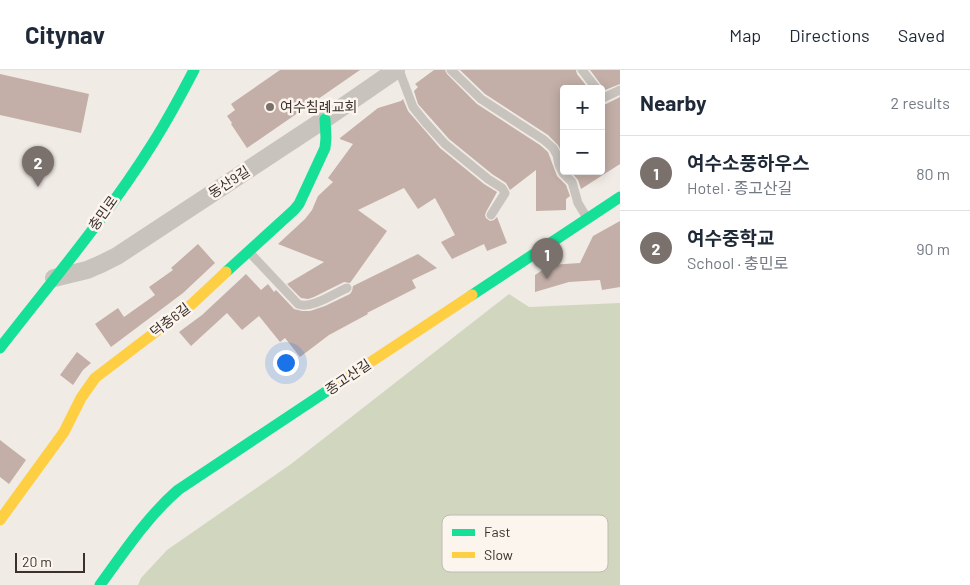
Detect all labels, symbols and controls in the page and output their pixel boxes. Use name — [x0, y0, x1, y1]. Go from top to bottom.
text: Citynav — [25, 20, 105, 49]
text: Map — [729, 24, 761, 46]
text: Directions — [789, 24, 870, 46]
text: Saved — [898, 24, 945, 46]
map controls — [560, 85, 605, 175]
button: + — [560, 85, 605, 130]
text: Nearby — [640, 90, 706, 115]
text: 2 results — [891, 93, 950, 112]
place label: 여수침례교회 — [280, 98, 357, 115]
marker: 여수침례교회 — [264, 101, 276, 113]
button: − — [560, 130, 605, 175]
pin: 2 — [22, 146, 54, 187]
text: 여수소풍하우스 — [687, 151, 809, 174]
street label: 동산9길 — [205, 162, 253, 201]
text: 1 — [653, 164, 659, 183]
text: 80 m — [916, 164, 950, 183]
text: Hotel · 종고산길 — [687, 178, 793, 197]
street label: 충민로 — [84, 192, 121, 233]
text: 여수중학교 — [687, 226, 774, 249]
pin: 1 — [531, 238, 563, 279]
text: 2 — [652, 239, 660, 258]
text: 90 m — [916, 239, 950, 258]
text: School · 충민로 — [687, 253, 788, 272]
street label: 덕충6길 — [146, 299, 193, 340]
your location — [273, 350, 299, 376]
street label: 종고산길 — [322, 355, 374, 398]
legend — [442, 515, 608, 572]
text: Fast — [484, 523, 510, 540]
text: Slow — [484, 546, 513, 563]
scale bar — [15, 550, 85, 573]
text: 20 m — [22, 553, 52, 570]

